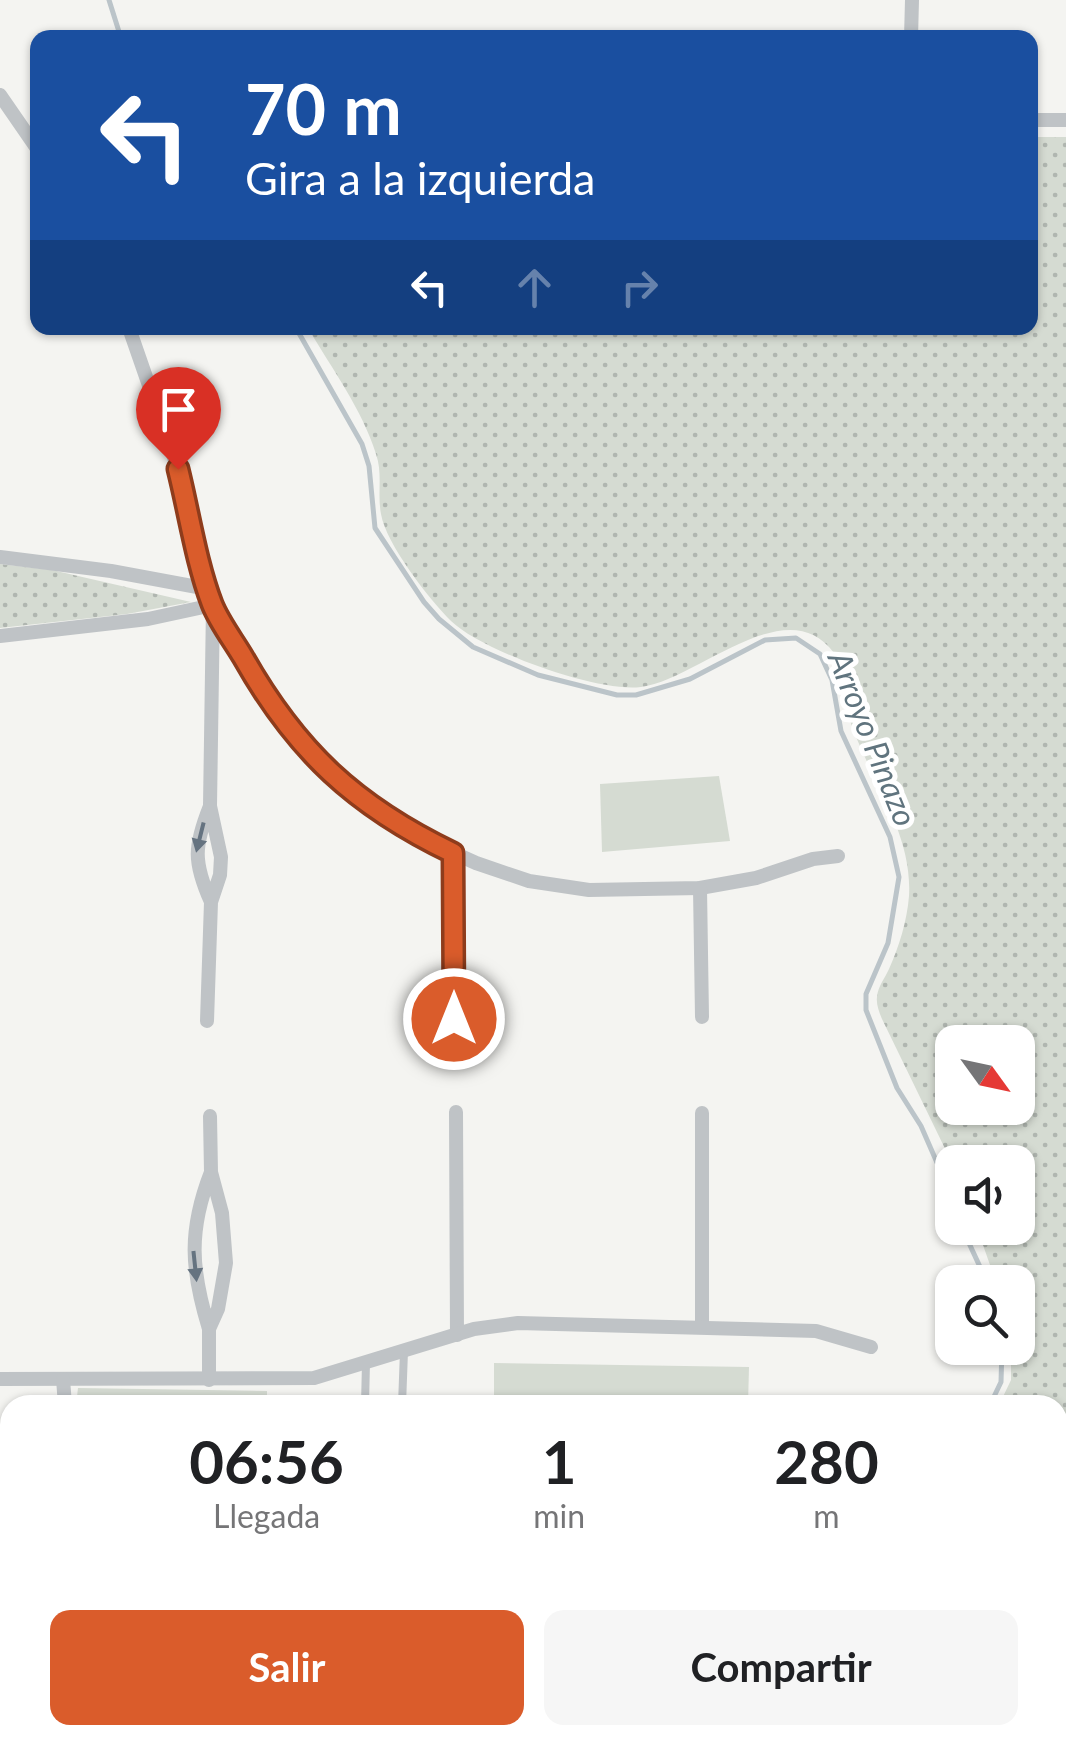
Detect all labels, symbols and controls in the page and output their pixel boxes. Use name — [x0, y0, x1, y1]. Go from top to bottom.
text: 70 m — [245, 66, 402, 150]
icon: left — [80, 70, 210, 200]
text: Gira a la izquierda — [245, 151, 595, 205]
icon: left — [402, 260, 457, 315]
icon: ahead — [507, 260, 562, 315]
icon: right — [612, 260, 667, 315]
pin — [136, 367, 221, 470]
icon: arrive — [151, 382, 206, 437]
water label: Arroyo Pinazo — [820, 643, 926, 832]
one-way arrow — [192, 822, 208, 853]
position arrow — [402, 967, 506, 1071]
north arrow — [935, 1025, 1035, 1125]
map controls — [935, 1025, 1035, 1365]
button: sound — [935, 1145, 1035, 1245]
one-way arrow — [187, 1251, 203, 1283]
button: search — [935, 1265, 1035, 1365]
text: 06:56 — [189, 1425, 344, 1497]
text: 1 — [542, 1425, 577, 1497]
text: 280 — [774, 1425, 879, 1497]
text: Llegada — [213, 1496, 320, 1535]
text: min — [533, 1496, 585, 1535]
text: m — [813, 1496, 840, 1535]
button: Salir — [50, 1610, 524, 1725]
button: Compartir — [544, 1610, 1018, 1725]

